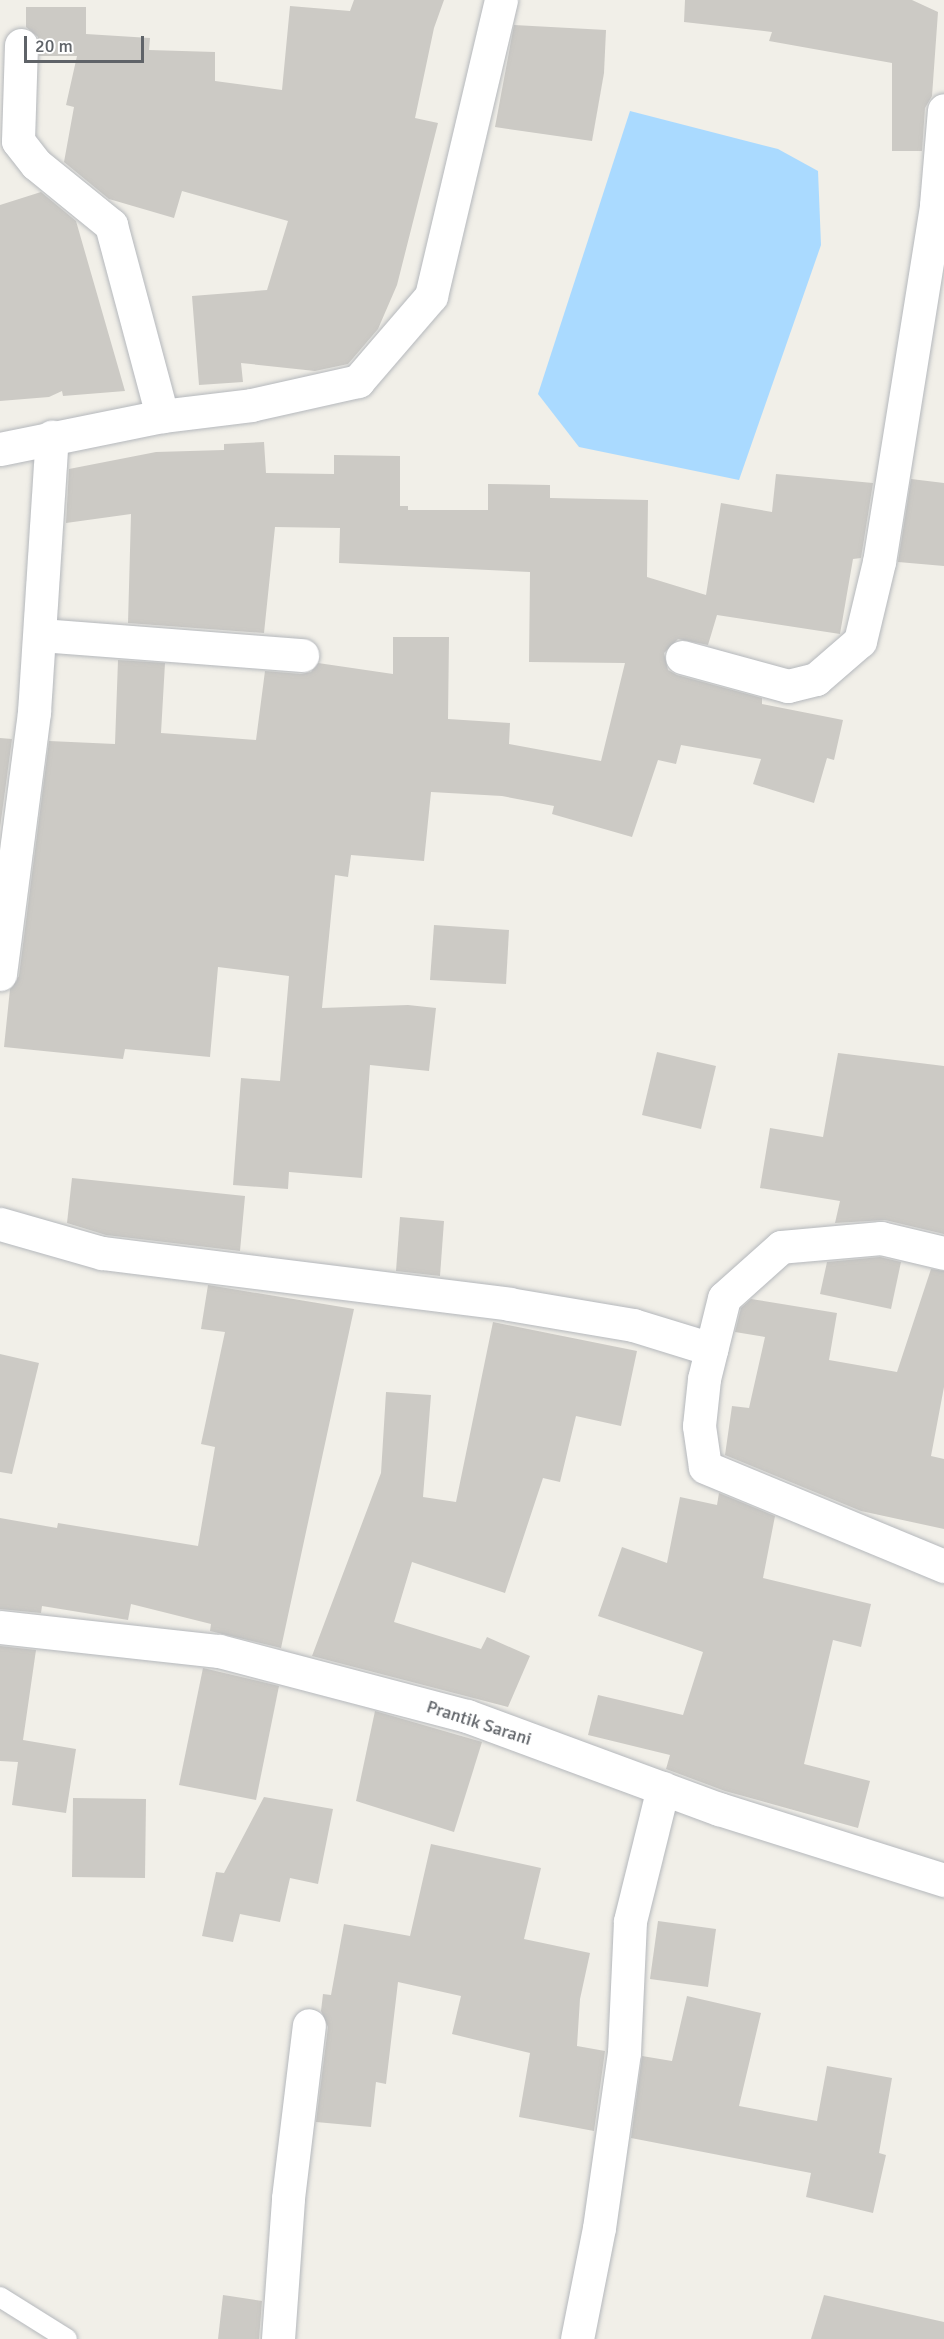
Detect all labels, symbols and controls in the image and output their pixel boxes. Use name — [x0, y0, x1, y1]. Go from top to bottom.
scale bar — [27, 24, 147, 62]
text: 20 m — [35, 35, 73, 57]
street label: Prantik Sarani — [424, 1696, 534, 1750]

